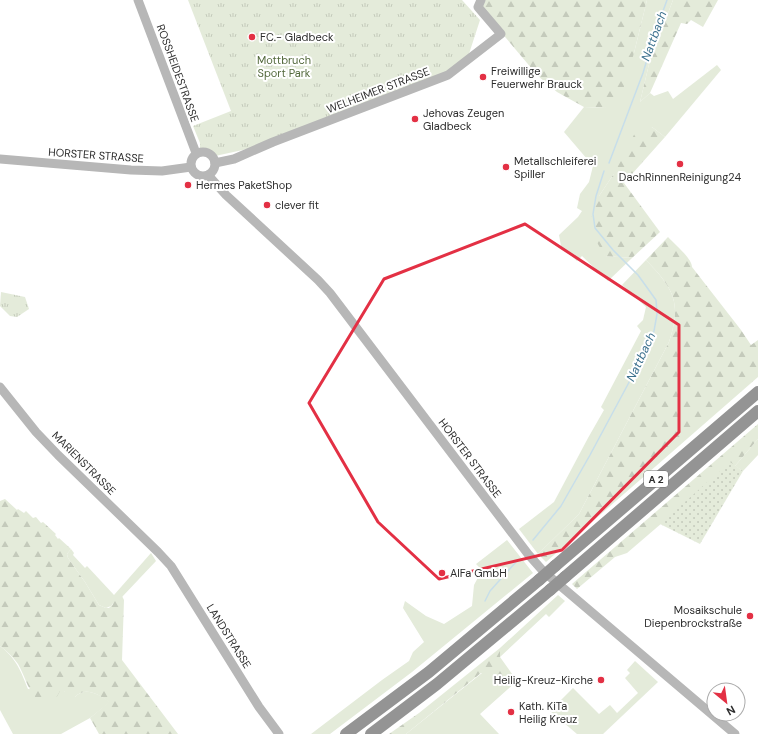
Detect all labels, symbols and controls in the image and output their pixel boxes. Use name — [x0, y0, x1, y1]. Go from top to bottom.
water label: Nattbach — [638, 9, 670, 63]
street label: ROSSHEIDESTRASSE — [154, 22, 202, 124]
place label: FC.- Gladbeck — [260, 30, 334, 44]
marker: FC.- Gladbeck — [247, 32, 257, 42]
park label: Mottbruch Sport Park — [257, 53, 311, 80]
street label: WELHEIMER STRASSE — [325, 64, 431, 116]
place label: Freiwillige Feuerwehr Brauck — [491, 64, 583, 91]
marker: Freiwillige Feuerwehr Brauck — [478, 72, 488, 82]
place label: Jehovas Zeugen Gladbeck — [423, 106, 504, 133]
marker: Jehovas Zeugen Gladbeck — [410, 114, 420, 124]
street label: HORSTER STRASSE — [48, 145, 144, 165]
place label: Metallschleiferei Spiller — [514, 154, 597, 181]
marker: DachRinnenReinigung24 — [675, 159, 685, 169]
marker: Metallschleiferei Spiller — [501, 162, 511, 172]
place label: DachRinnenReinigung24 — [619, 170, 741, 184]
place label: Hermes PaketShop — [196, 178, 292, 192]
marker: Hermes PaketShop — [183, 180, 193, 190]
place label: clever fit — [275, 198, 319, 212]
marker: clever fit — [262, 200, 272, 210]
water label: Nattbach — [623, 330, 659, 384]
street label: HORSTER STRASSE — [436, 416, 504, 500]
street label: MARIENSTRASSE — [49, 428, 119, 498]
road number: A 2 — [644, 471, 668, 487]
place label: AlFa GmbH — [450, 566, 507, 580]
marker: AlFa GmbH — [437, 568, 447, 578]
street label: LANDSTRASSE — [204, 601, 254, 671]
place label: Mosaikschule Diepenbrockstraße — [644, 603, 742, 630]
marker: Mosaikschule Diepenbrockstraße — [745, 611, 755, 621]
place label: Heilig-Kreuz-Kirche — [494, 673, 593, 687]
marker: Heilig-Kreuz-Kirche — [596, 675, 606, 685]
north arrow — [706, 682, 746, 722]
place label: Kath. KiTa Heilig Kreuz — [519, 699, 577, 726]
text: N — [724, 703, 738, 719]
marker: Kath. KiTa Heilig Kreuz — [506, 707, 516, 717]

